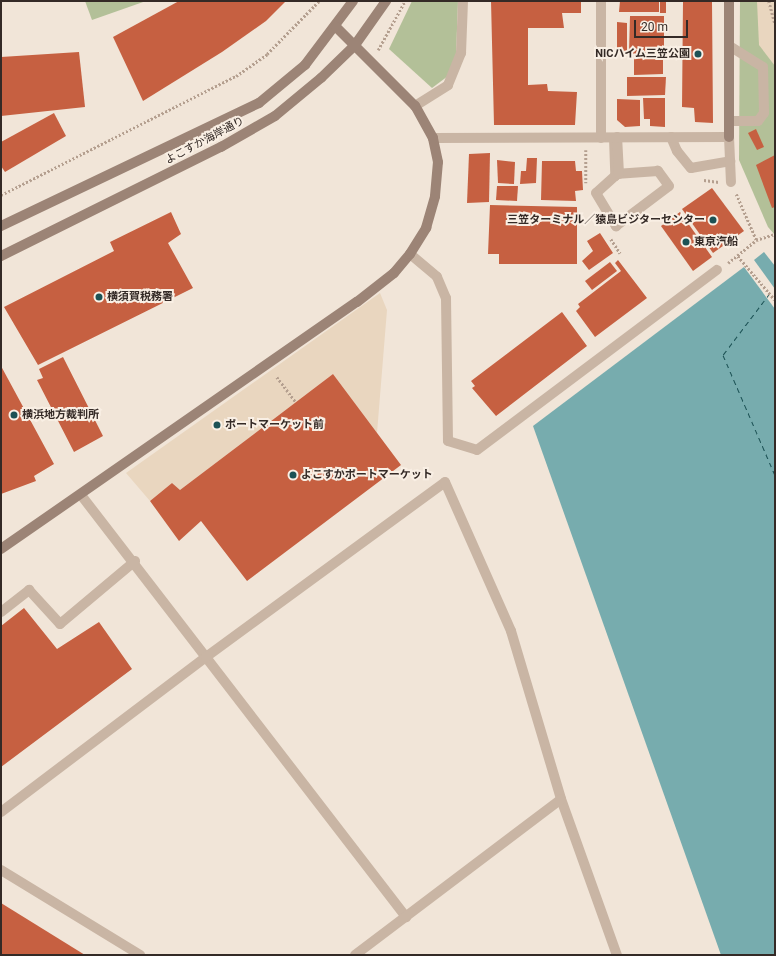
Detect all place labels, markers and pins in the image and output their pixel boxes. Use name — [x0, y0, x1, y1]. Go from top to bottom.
place label: NICハイム三笠公園 — [595, 47, 690, 61]
marker: NICハイム三笠公園 — [693, 49, 703, 59]
place label: 三笠ターミナル／猿島ビジターセンター — [507, 213, 705, 227]
marker: 三笠ターミナル／猿島ビジターセンター — [708, 215, 718, 225]
place label: 東京汽船 — [694, 235, 738, 249]
marker: 東京汽船 — [681, 237, 691, 247]
place label: 横須賀税務署 — [107, 290, 173, 304]
marker: 横須賀税務署 — [94, 292, 104, 302]
place label: 横浜地方裁判所 — [22, 408, 99, 422]
marker: 横浜地方裁判所 — [9, 410, 19, 420]
place label: ポートマーケット前 — [225, 418, 324, 432]
marker: ポートマーケット前 — [212, 420, 222, 430]
place label: よこすかポートマーケット — [301, 468, 433, 482]
marker: よこすかポートマーケット — [288, 470, 298, 480]

